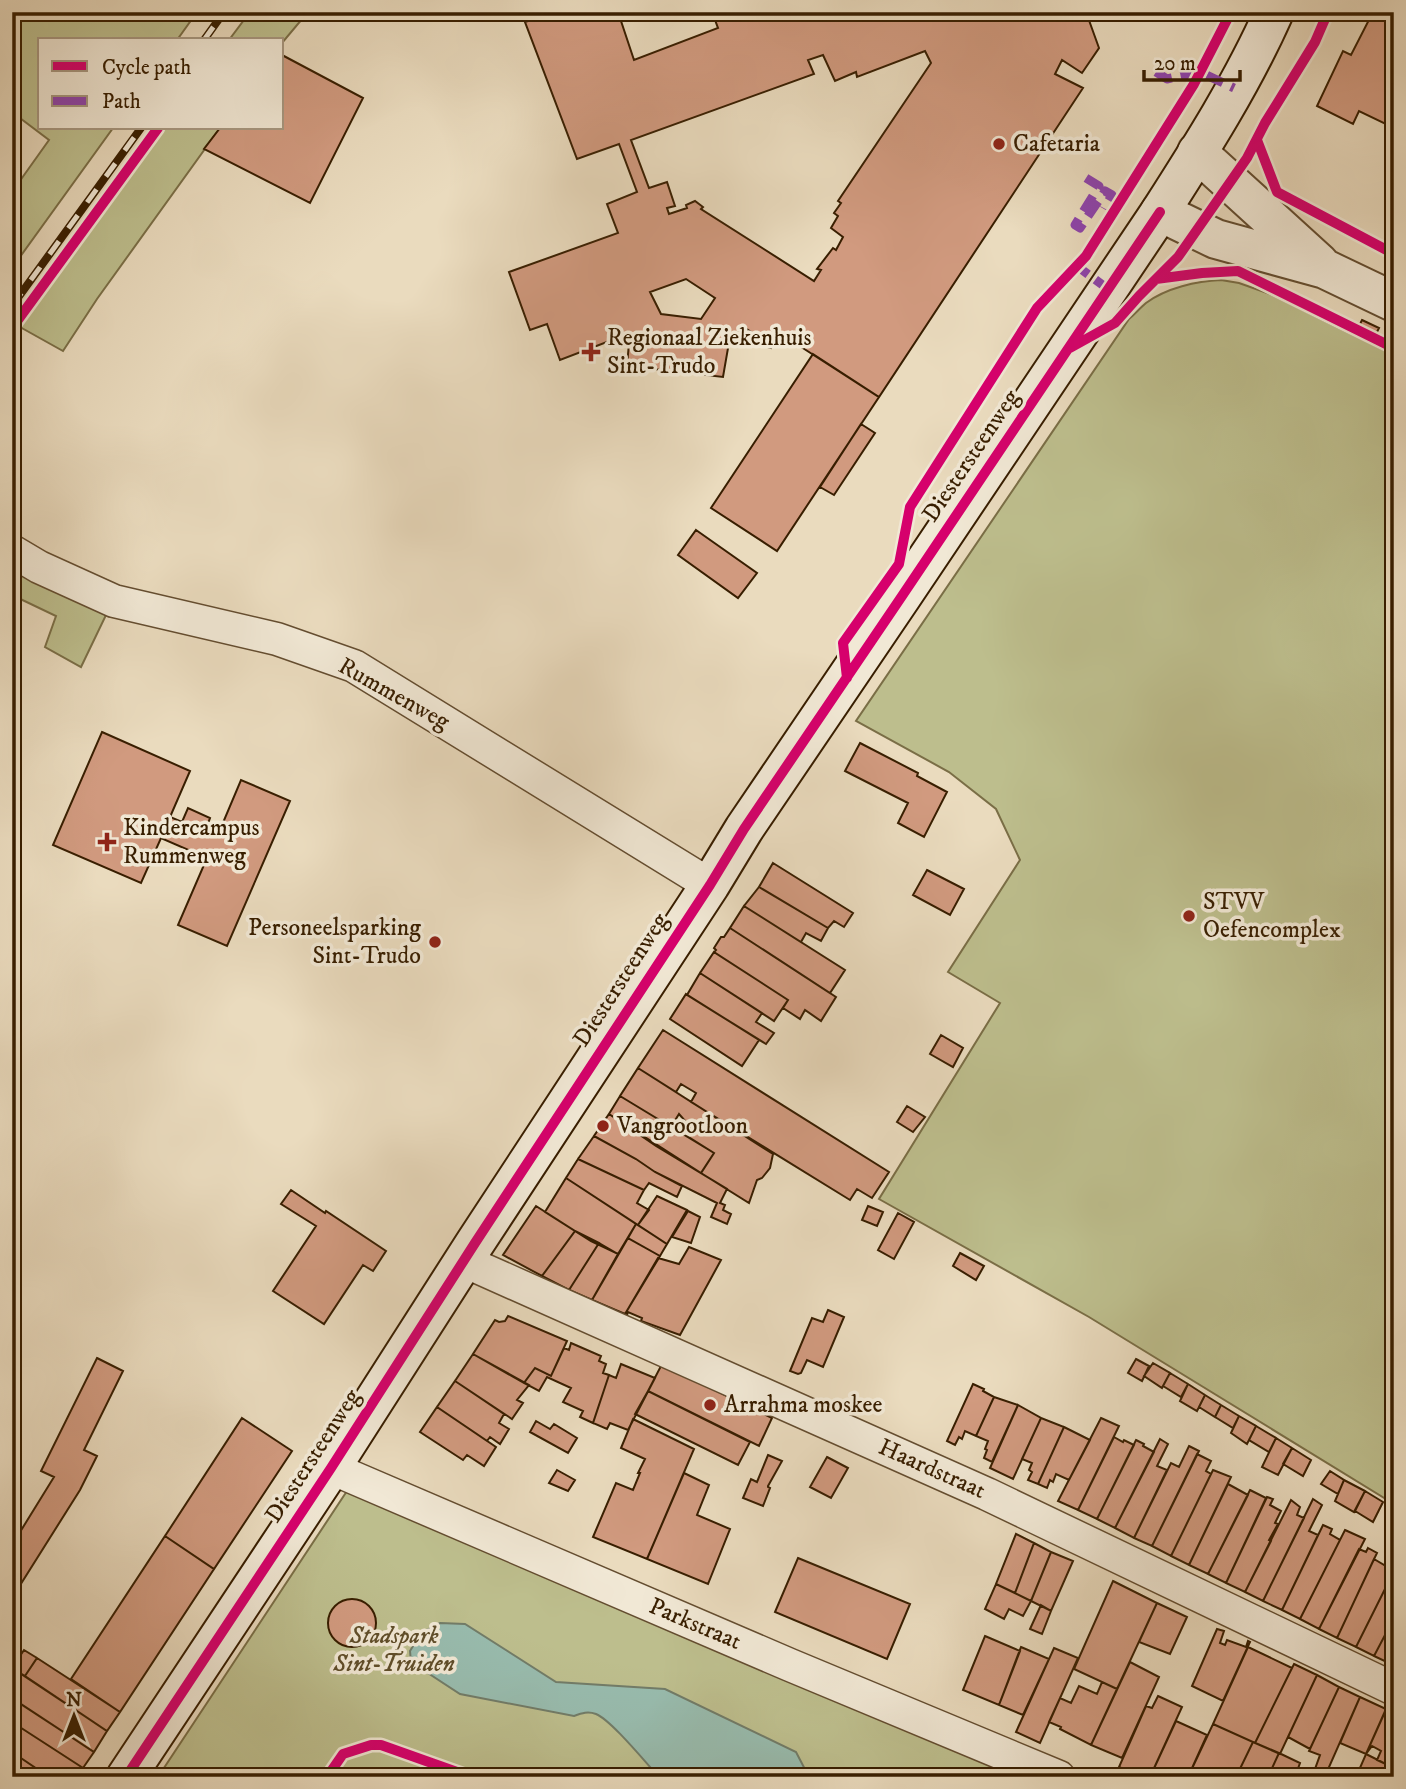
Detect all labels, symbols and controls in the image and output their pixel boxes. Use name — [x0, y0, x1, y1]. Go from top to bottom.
legend — [38, 38, 284, 130]
scale bar — [1144, 38, 1240, 82]
text: 20 m — [1154, 51, 1196, 77]
text: Cycle path — [102, 55, 191, 81]
text: Path — [102, 89, 141, 115]
place label: Cafetaria — [1013, 129, 1101, 159]
marker: Cafetaria — [991, 136, 1007, 152]
place label: Regionaal Ziekenhuis Sint-Trudo — [607, 323, 812, 381]
marker: Regionaal Ziekenhuis Sint-Trudo — [581, 342, 601, 362]
street label: Diestersteenweg — [916, 384, 1027, 528]
street label: Rummenweg — [333, 651, 455, 737]
place label: Kindercampus Rummenweg — [123, 813, 260, 871]
marker: Kindercampus Rummenweg — [97, 832, 117, 852]
place label: STVV Oefencomplex — [1203, 887, 1341, 945]
street label: Diestersteenweg — [567, 907, 676, 1053]
marker: STVV Oefencomplex — [1181, 908, 1197, 924]
place label: Personeelsparking Sint-Trudo — [248, 913, 421, 971]
marker: Personeelsparking Sint-Trudo — [427, 934, 443, 950]
place label: Vangrootloon — [616, 1111, 749, 1141]
marker: Vangrootloon — [595, 1118, 611, 1134]
street label: Diestersteenweg — [259, 1383, 368, 1529]
place label: Arrahma moskee — [724, 1390, 883, 1420]
marker: Arrahma moskee — [702, 1397, 718, 1413]
street label: Haardstraat — [874, 1432, 990, 1506]
street label: Parkstraat — [644, 1591, 746, 1657]
park label: Stadspark Sint-Truiden — [332, 1621, 455, 1679]
north arrow — [38, 1680, 108, 1750]
text: N — [66, 1689, 82, 1712]

